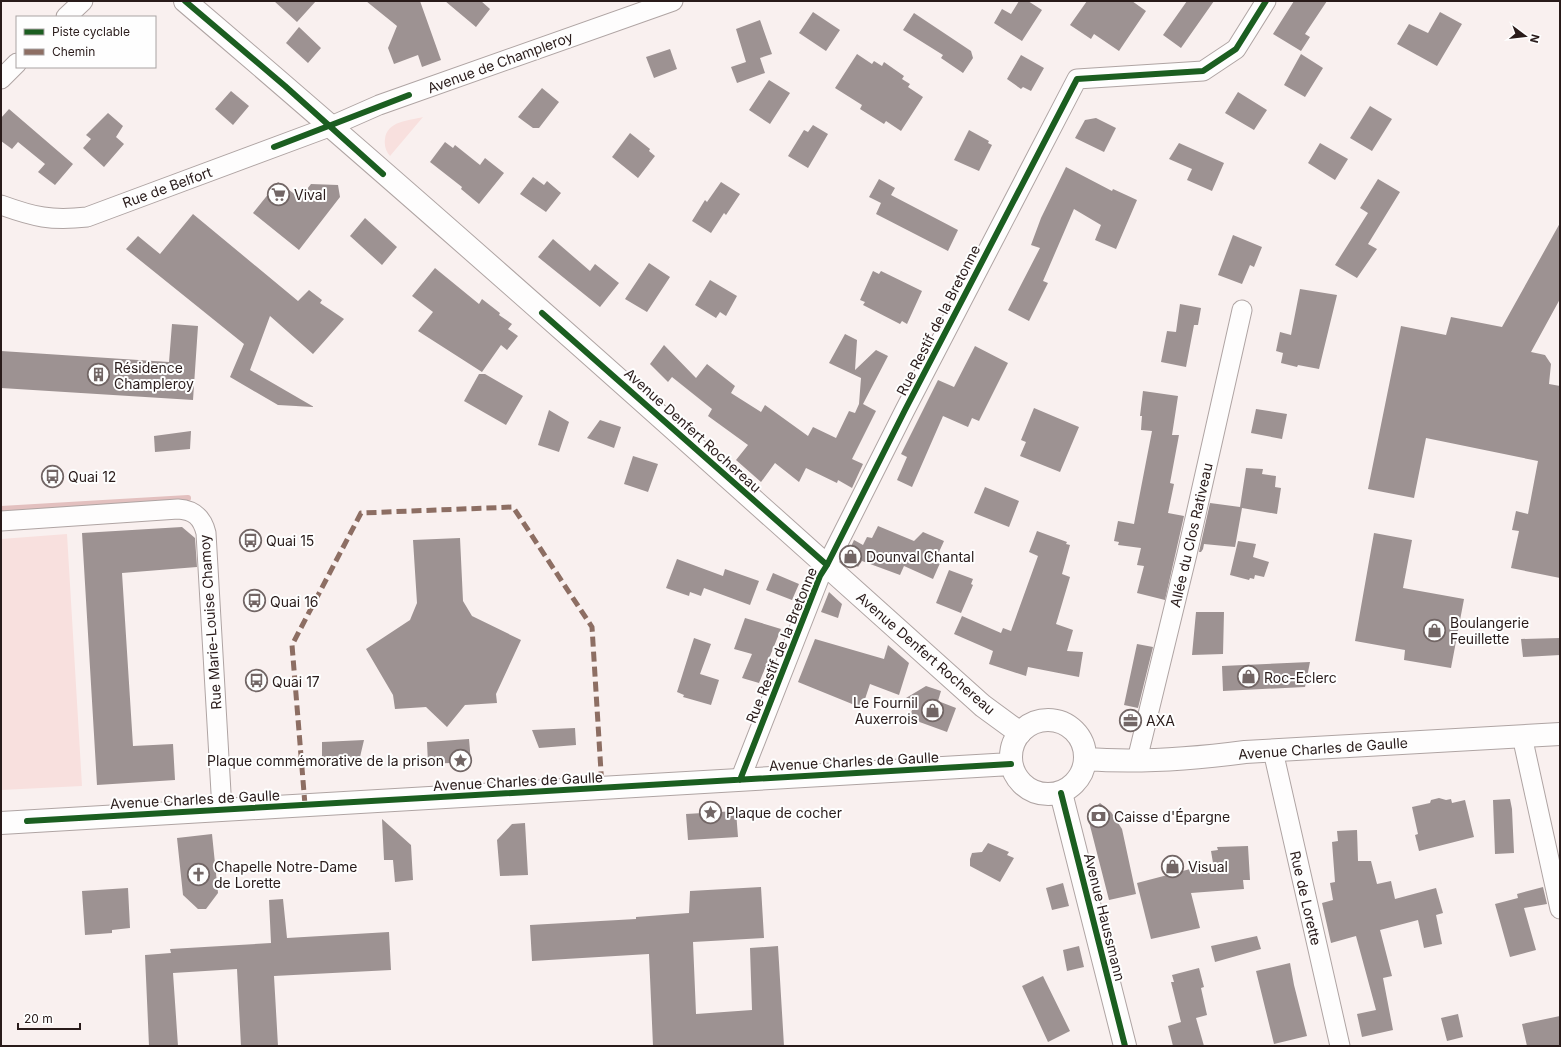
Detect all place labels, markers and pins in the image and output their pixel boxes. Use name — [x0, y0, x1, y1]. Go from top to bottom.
supermarket icon: Vival — [266, 181, 292, 207]
place label: Vival — [294, 186, 326, 203]
place label: Résidence Champleroy — [114, 359, 194, 392]
building icon: Résidence Champleroy — [85, 362, 111, 388]
bus stop icon: Quai 12 — [40, 463, 66, 489]
place label: Quai 12 — [68, 468, 116, 485]
bus stop icon: Quai 15 — [238, 527, 264, 553]
place label: Quai 15 — [266, 532, 314, 549]
shop icon: Dounval Chantal — [838, 543, 864, 569]
place label: Dounval Chantal — [866, 548, 974, 565]
bus stop icon: Quai 16 — [241, 588, 267, 614]
place label: Quai 16 — [270, 593, 319, 610]
place label: Boulangerie Feuillette — [1450, 614, 1529, 647]
shop icon: Boulangerie Feuillette — [1421, 617, 1447, 643]
shop icon: Roc-Eclerc — [1236, 664, 1262, 690]
bus stop icon: Quai 17 — [244, 668, 270, 694]
place label: Roc-Eclerc — [1264, 669, 1337, 686]
place label: Quai 17 — [272, 673, 320, 690]
place label: Le Fournil Auxerrois — [853, 694, 918, 727]
shop icon: Le Fournil Auxerrois — [920, 697, 946, 723]
office icon: AXA — [1117, 707, 1143, 733]
place label: AXA — [1146, 712, 1175, 729]
place icon: Plaque commémorative de la prison — [447, 747, 473, 773]
place label: Plaque commémorative de la prison — [207, 752, 444, 769]
place icon: Plaque de cocher — [697, 799, 723, 825]
bank icon: Caisse d'Épargne — [1085, 803, 1111, 829]
place label: Plaque de cocher — [726, 804, 842, 821]
place label: Caisse d'Épargne — [1114, 808, 1230, 825]
shop icon: Visual — [1160, 853, 1186, 879]
place label: Chapelle Notre-Dame de Lorette — [214, 858, 358, 891]
place label: Visual — [1188, 858, 1228, 875]
church icon: Chapelle Notre-Dame de Lorette — [186, 861, 212, 887]

